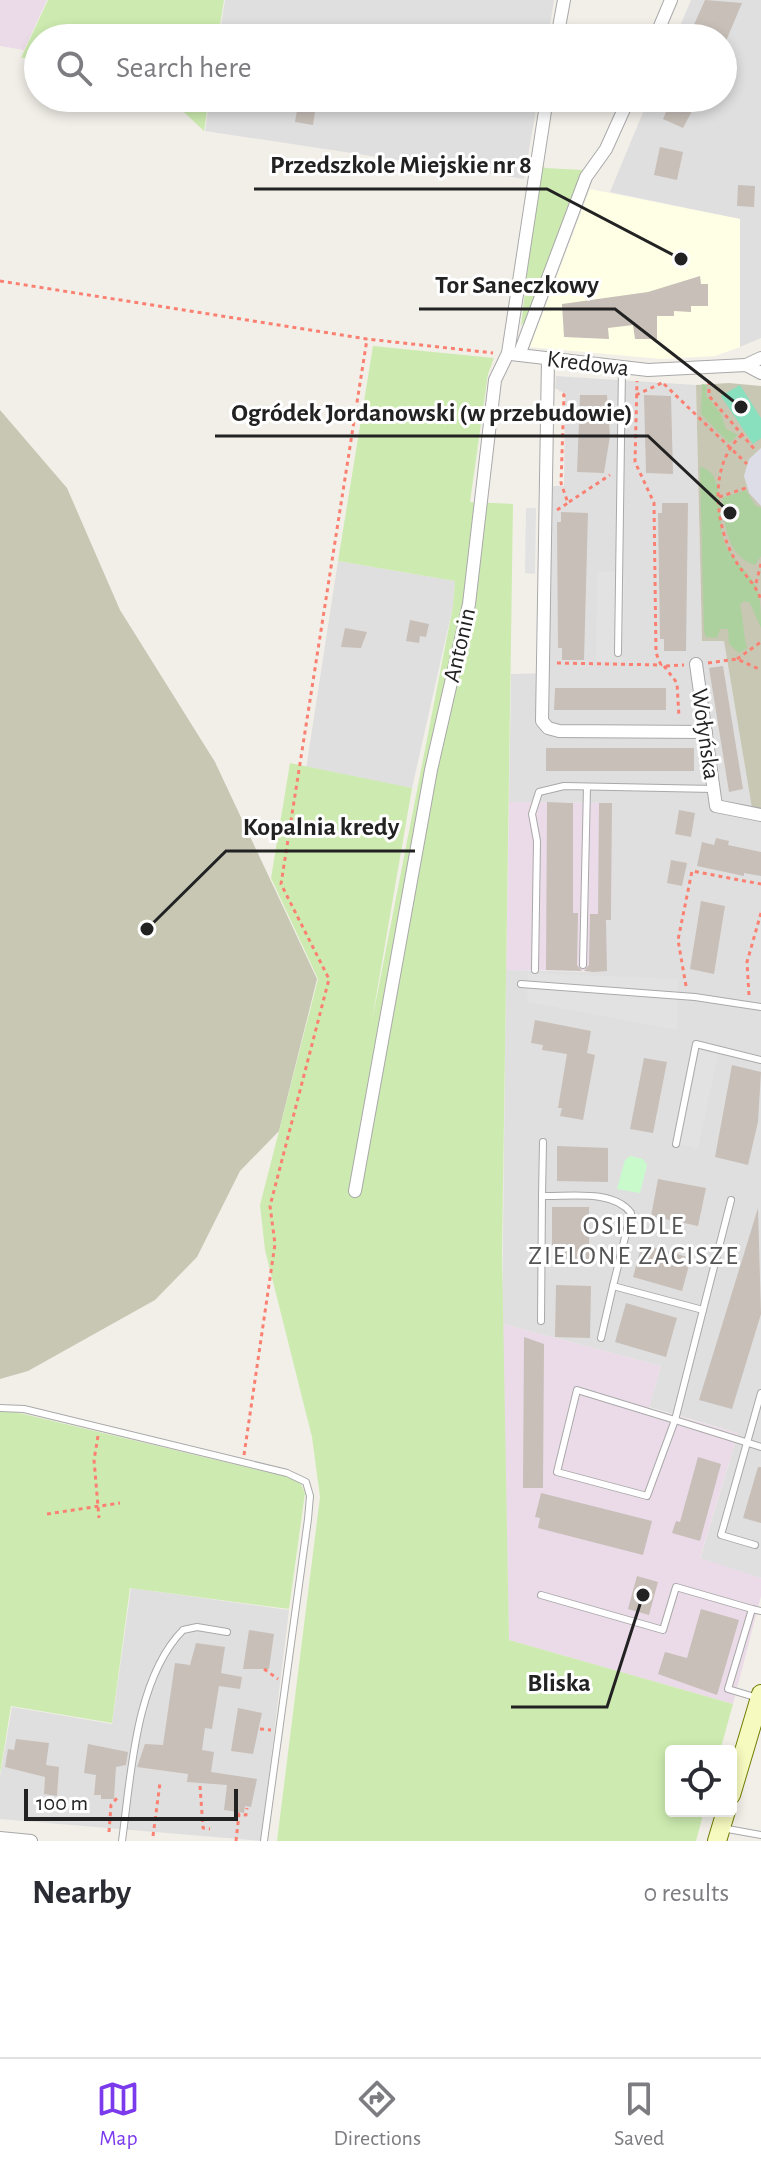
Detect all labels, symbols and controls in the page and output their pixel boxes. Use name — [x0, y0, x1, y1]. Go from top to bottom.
search box — [24, 24, 737, 112]
icon: search — [52, 46, 96, 90]
text: Search here — [116, 53, 252, 83]
callout: Przedszkole Miejskie nr 8 — [254, 139, 547, 189]
text: Przedszkole Miejskie nr 8 — [270, 152, 532, 178]
callout: Tor Saneczkowy — [419, 259, 615, 309]
text: Tor Saneczkowy — [435, 272, 599, 298]
street label: Kredowa — [545, 347, 630, 381]
callout: Ogródek Jordanowski (w przebudowie) — [215, 386, 648, 436]
text: Ogródek Jordanowski (w przebudowie) — [231, 400, 633, 426]
street label: Antonin — [440, 606, 480, 685]
street label: Wołyńska — [687, 687, 723, 781]
callout: Kopalnia kredy — [226, 801, 415, 851]
text: Kopalnia kredy — [243, 814, 400, 840]
district label: OSIEDLE ZIELONE ZACISZE — [528, 1213, 740, 1269]
callout: Bliska — [511, 1657, 607, 1707]
text: Bliska — [527, 1670, 591, 1696]
map controls — [665, 1745, 737, 1817]
button: locate — [665, 1745, 737, 1817]
scale bar — [24, 1785, 238, 1821]
text: 100 m — [36, 1792, 88, 1814]
text: Nearby — [32, 1876, 131, 1910]
text: 0 results — [643, 1880, 729, 1906]
tab: Map — [96, 2077, 140, 2151]
tab: Directions — [333, 2077, 421, 2151]
tab: Saved — [614, 2077, 664, 2151]

